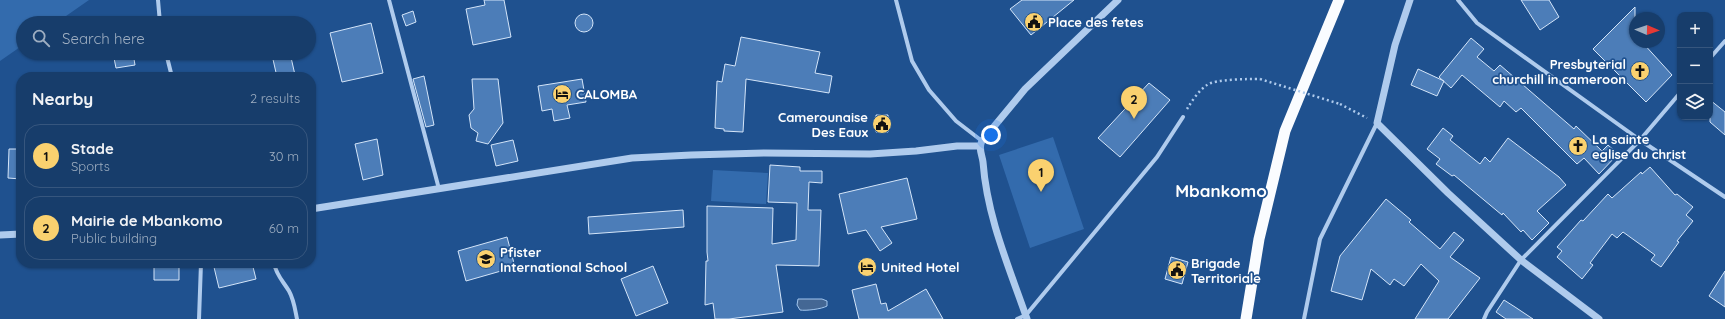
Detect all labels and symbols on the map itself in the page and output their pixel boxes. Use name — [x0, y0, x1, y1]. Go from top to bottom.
public building icon: Place des fetes — [1023, 11, 1045, 33]
north arrow — [1629, 12, 1665, 48]
place label: Place des fetes — [1048, 14, 1143, 30]
place label: Presbyterial churchill in cameroon — [1492, 56, 1626, 87]
church icon: Presbyterial churchill in cameroon — [1629, 60, 1651, 82]
hotel icon: CALOMBA — [551, 83, 573, 105]
place label: CALOMBA — [576, 86, 638, 102]
pin: 2 — [1121, 86, 1147, 119]
place label: Camerounaise Des Eaux — [778, 109, 869, 140]
public building icon: Camerounaise Des Eaux — [871, 113, 893, 135]
your location — [981, 125, 1001, 145]
place label: La sainte eglise du christ — [1592, 131, 1686, 162]
church icon: La sainte eglise du christ — [1567, 135, 1589, 157]
pin: 1 — [1028, 159, 1054, 192]
district label: Mbankomo — [1175, 180, 1267, 201]
place label: Pfister International School — [500, 244, 627, 275]
school or university icon: Pfister International School — [475, 248, 497, 270]
place label: Brigade Territoriale — [1191, 255, 1261, 286]
hotel icon: United Hotel — [856, 256, 878, 278]
place label: United Hotel — [881, 259, 960, 275]
public building icon: Brigade Territoriale — [1166, 259, 1188, 281]

